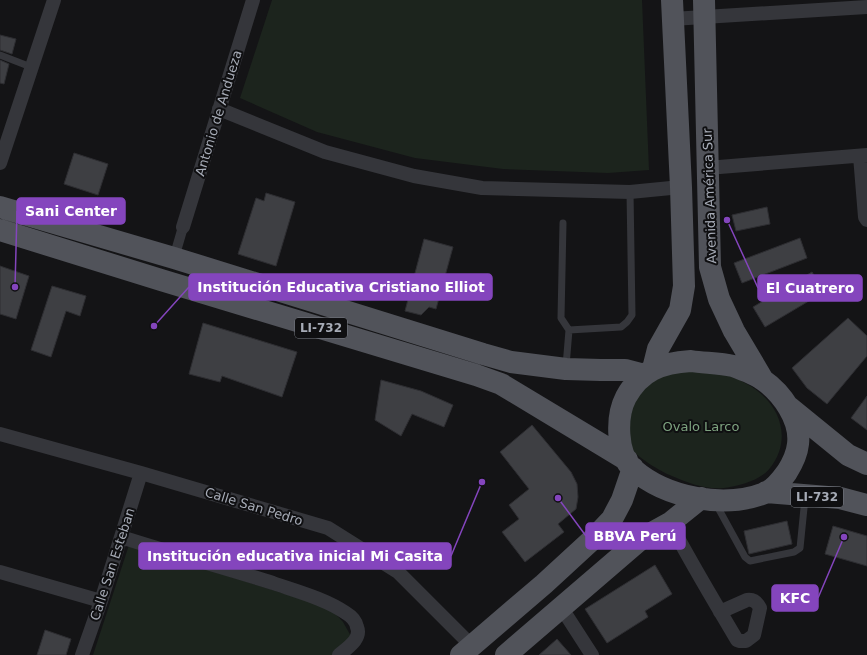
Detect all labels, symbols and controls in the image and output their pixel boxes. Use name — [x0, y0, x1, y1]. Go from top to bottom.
street label: Antonio de Andueza — [192, 48, 245, 178]
street label: Avenida América Sur — [700, 127, 719, 264]
callout: Sani Center — [17, 198, 125, 224]
text: Sani Center — [25, 203, 117, 219]
callout: Institución Educativa Cristiano Elliot — [189, 274, 492, 300]
callout: El Cuatrero — [758, 275, 862, 301]
text: Institución Educativa Cristiano Elliot — [197, 279, 485, 295]
text: El Cuatrero — [766, 280, 855, 296]
road number: LI-732 — [295, 318, 347, 338]
park label: Ovalo Larco — [663, 419, 740, 434]
street label: Calle San Pedro — [203, 484, 305, 529]
road number: LI-732 — [791, 487, 843, 507]
street label: Calle San Esteban — [87, 506, 138, 622]
callout: BBVA Perú — [586, 523, 685, 549]
text: BBVA Perú — [594, 528, 677, 544]
callout: Institución educativa inicial Mi Casita — [139, 543, 451, 569]
text: Institución educativa inicial Mi Casita — [147, 548, 443, 564]
callout: KFC — [772, 585, 818, 611]
text: KFC — [780, 590, 810, 606]

